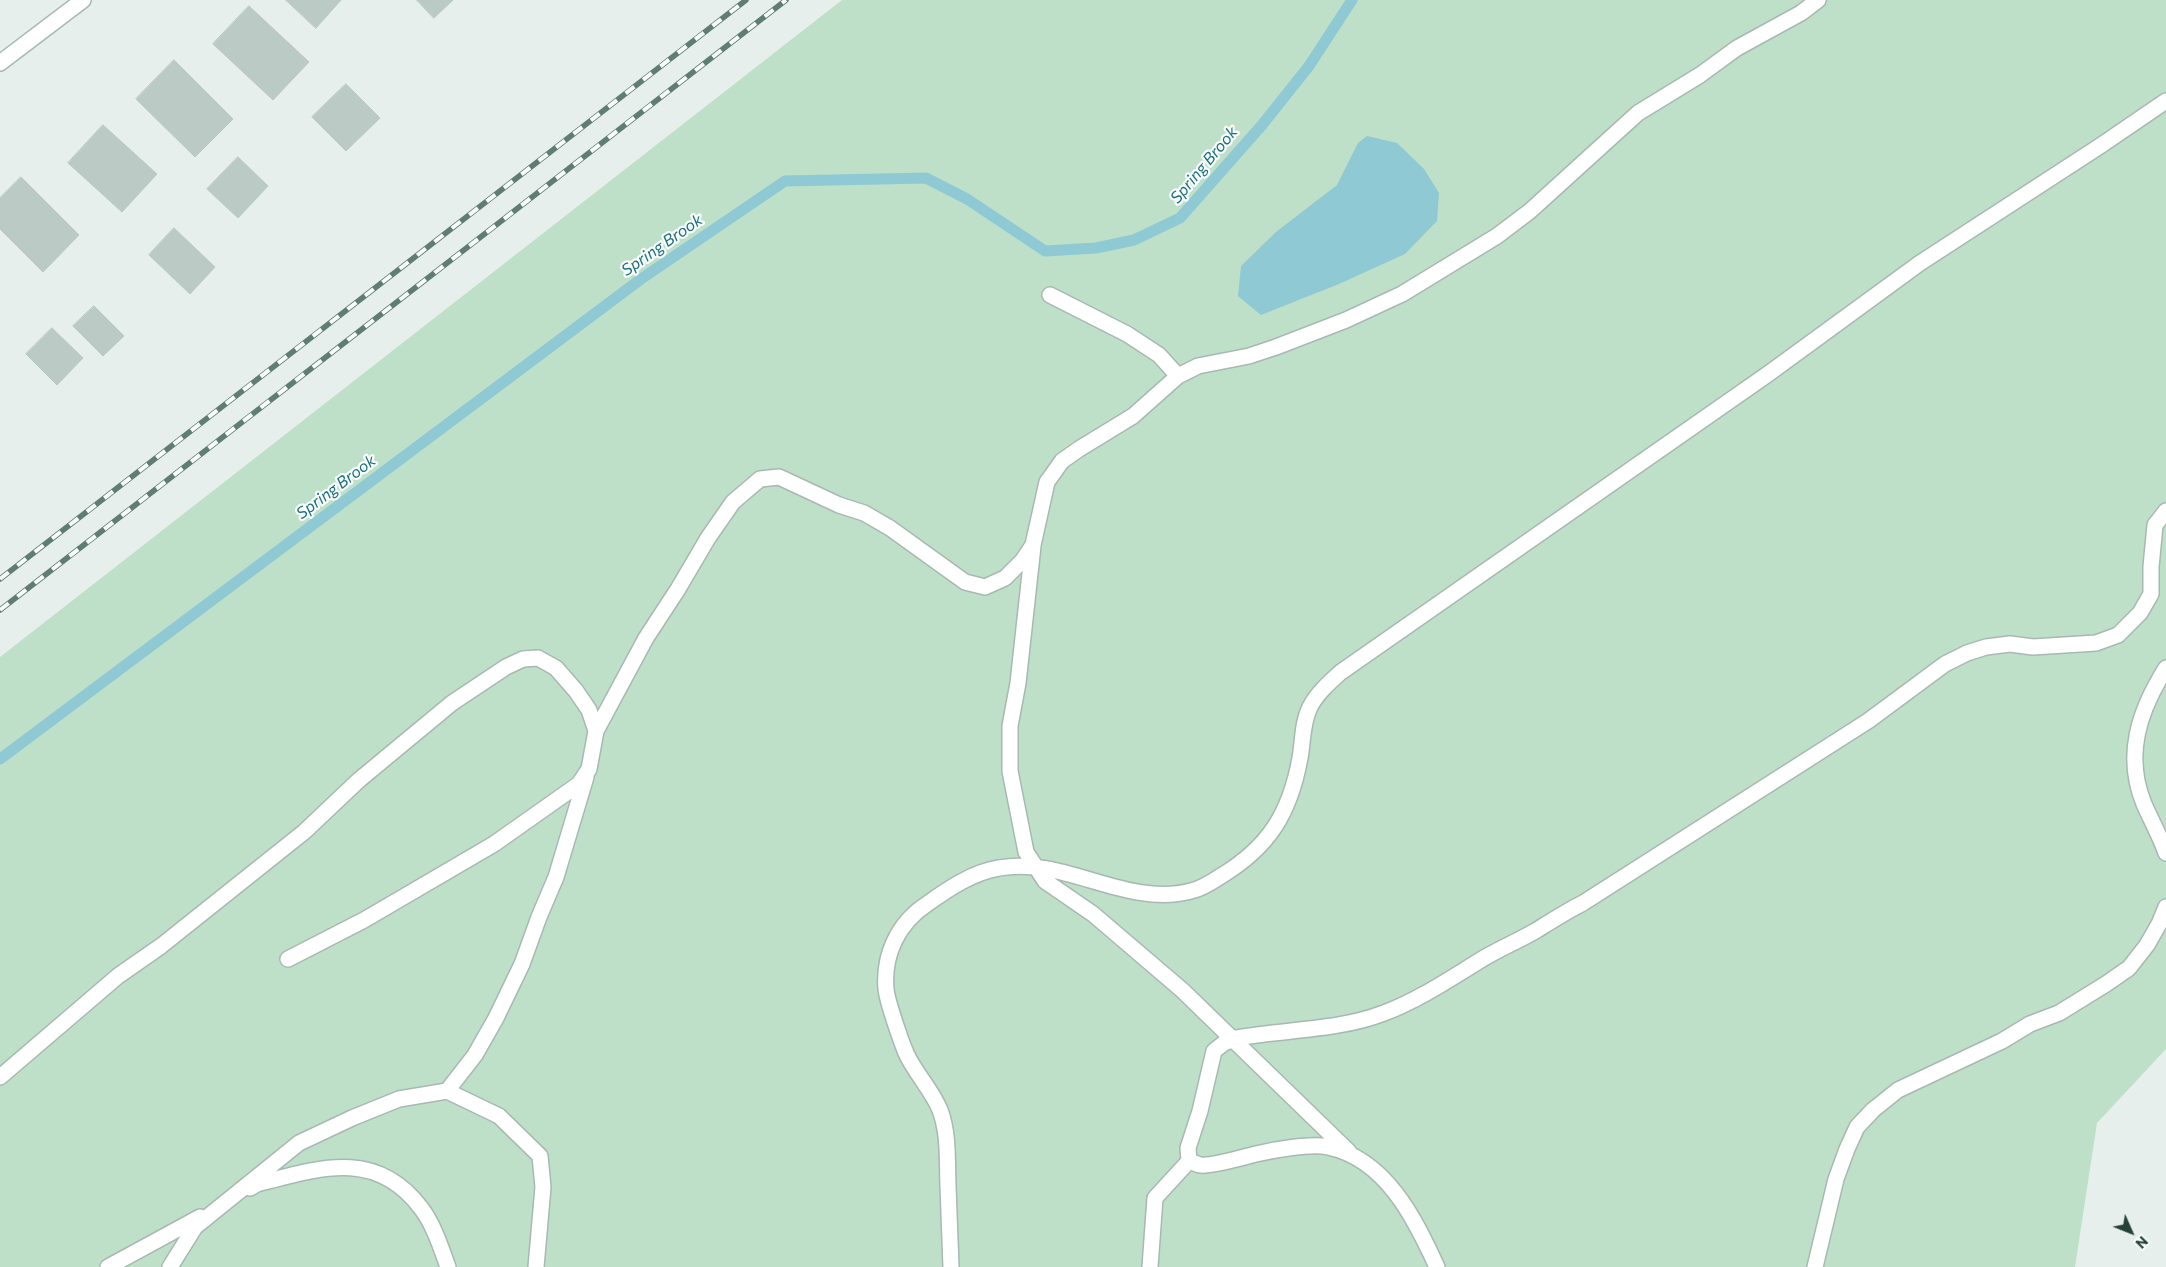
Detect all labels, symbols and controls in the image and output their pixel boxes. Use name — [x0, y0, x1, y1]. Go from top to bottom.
water label: Spring Brook — [1166, 123, 1242, 207]
water label: Spring Brook — [618, 210, 706, 280]
water label: Spring Brook — [292, 451, 380, 523]
north arrow — [2106, 1207, 2156, 1257]
text: N — [2132, 1233, 2152, 1252]

